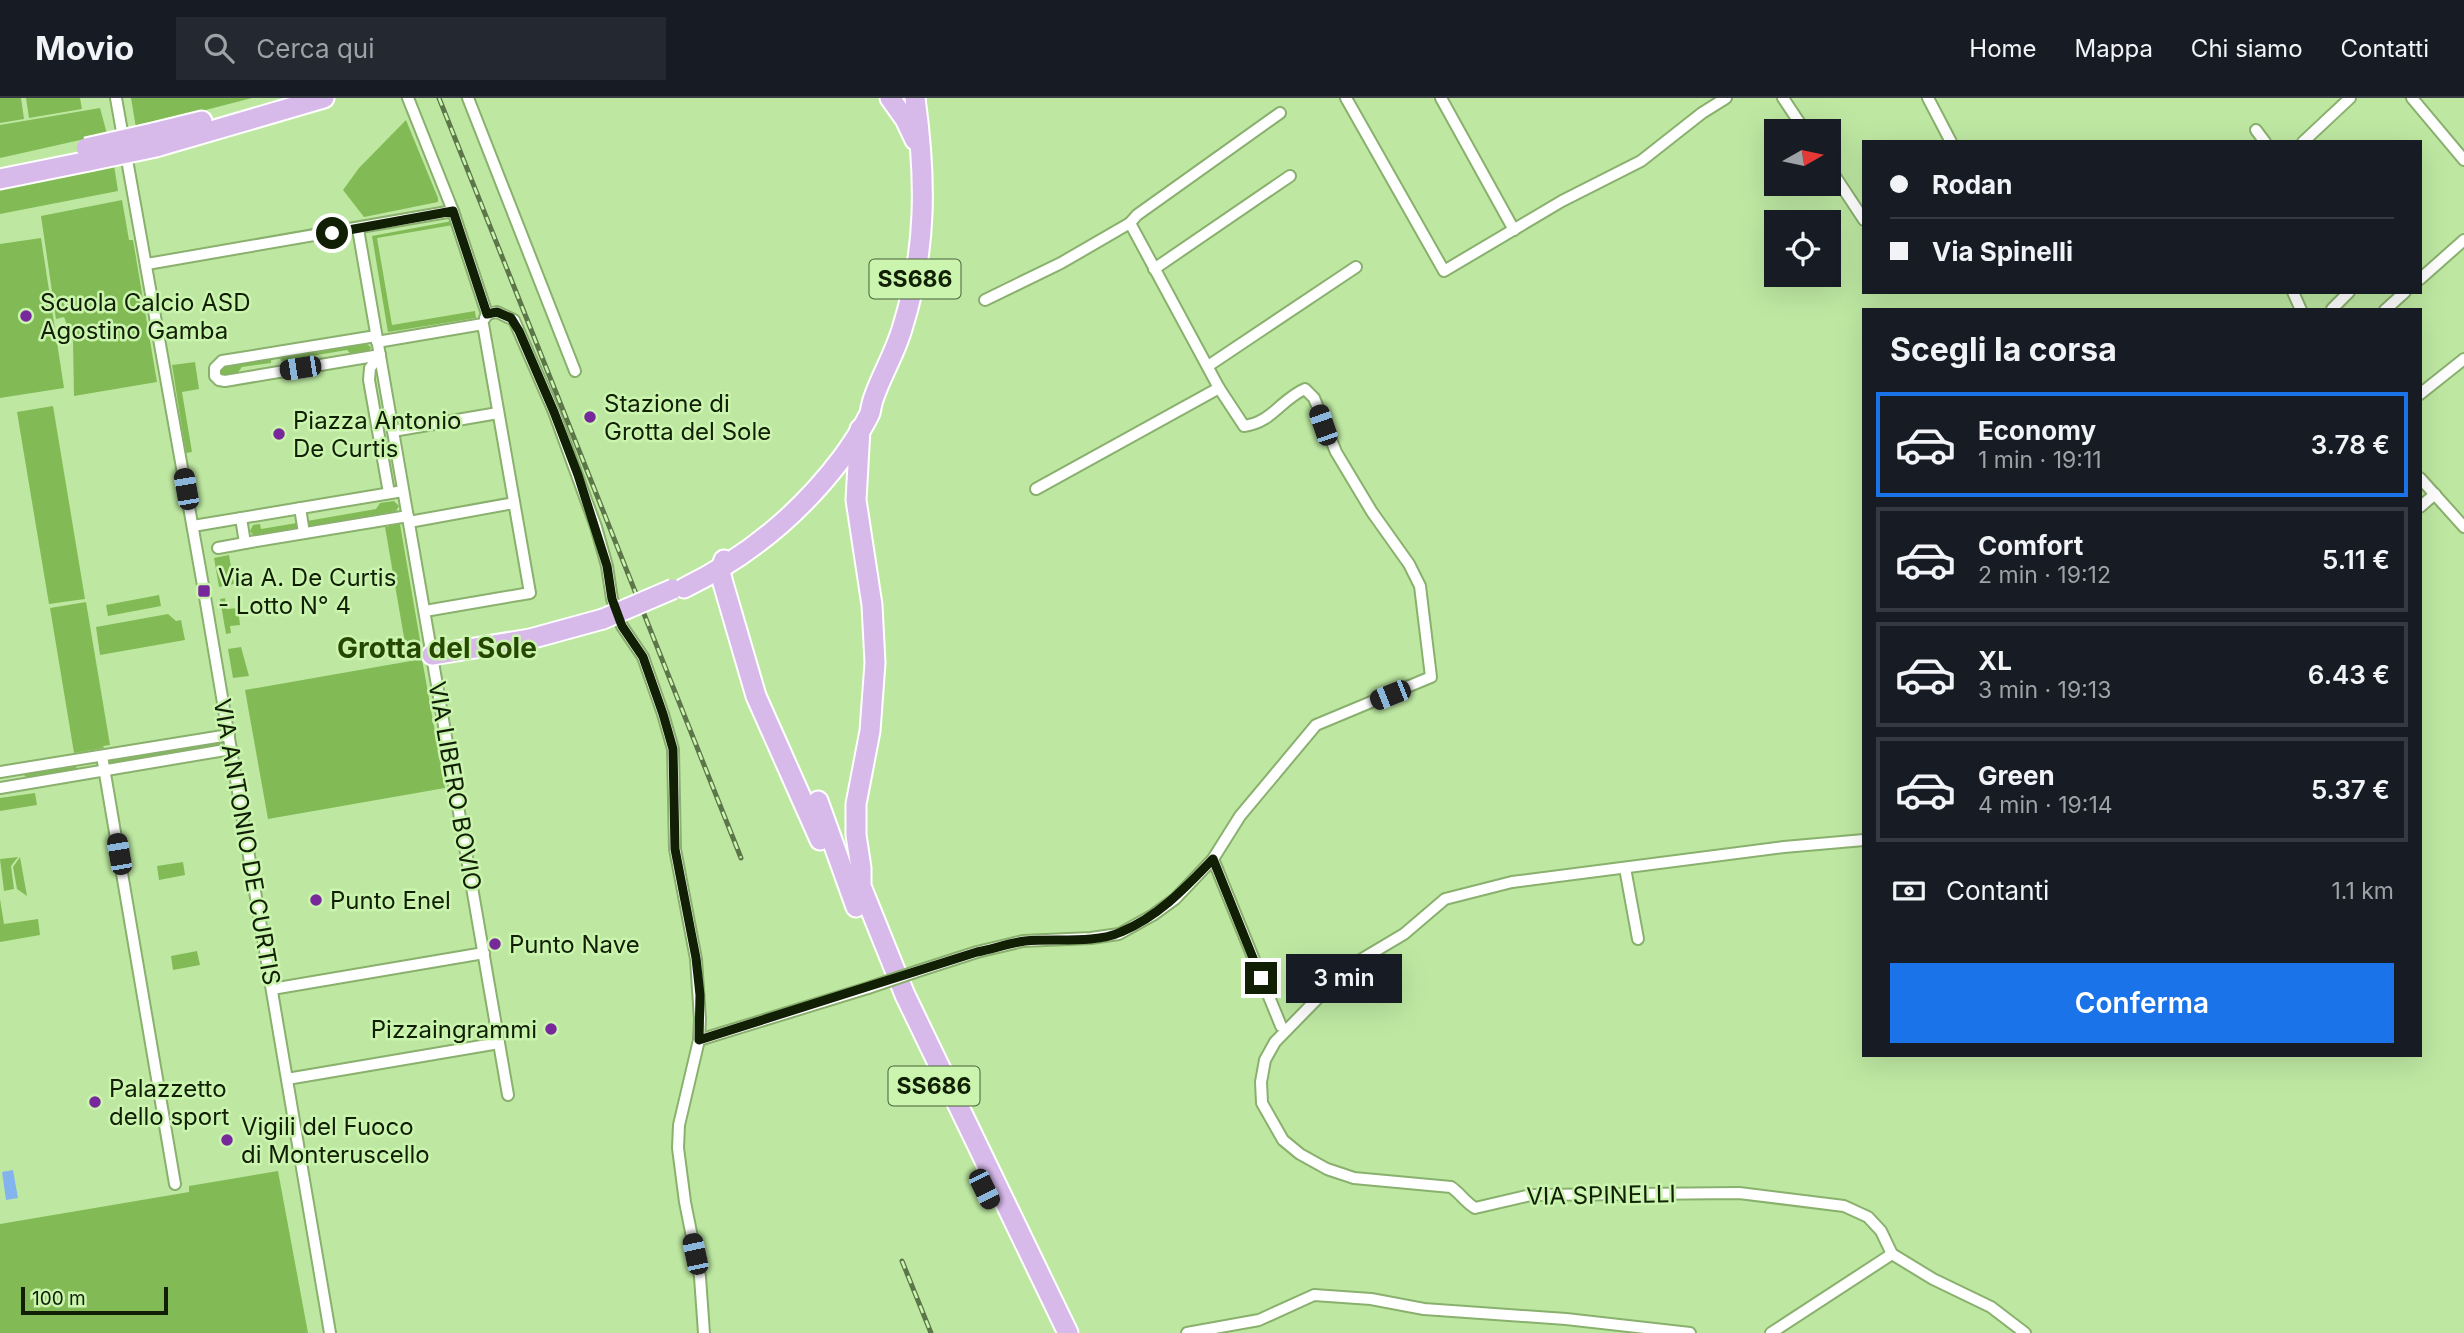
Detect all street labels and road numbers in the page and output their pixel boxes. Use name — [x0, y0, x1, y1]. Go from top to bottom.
road number: SS686 — [870, 260, 960, 298]
street label: VIA LIBERO BOVIO — [422, 679, 488, 893]
street label: VIA ANTONIO DE CURTIS — [208, 696, 286, 988]
road number: SS686 — [888, 1066, 979, 1105]
street label: VIA SPINELLI — [1526, 1179, 1676, 1211]

